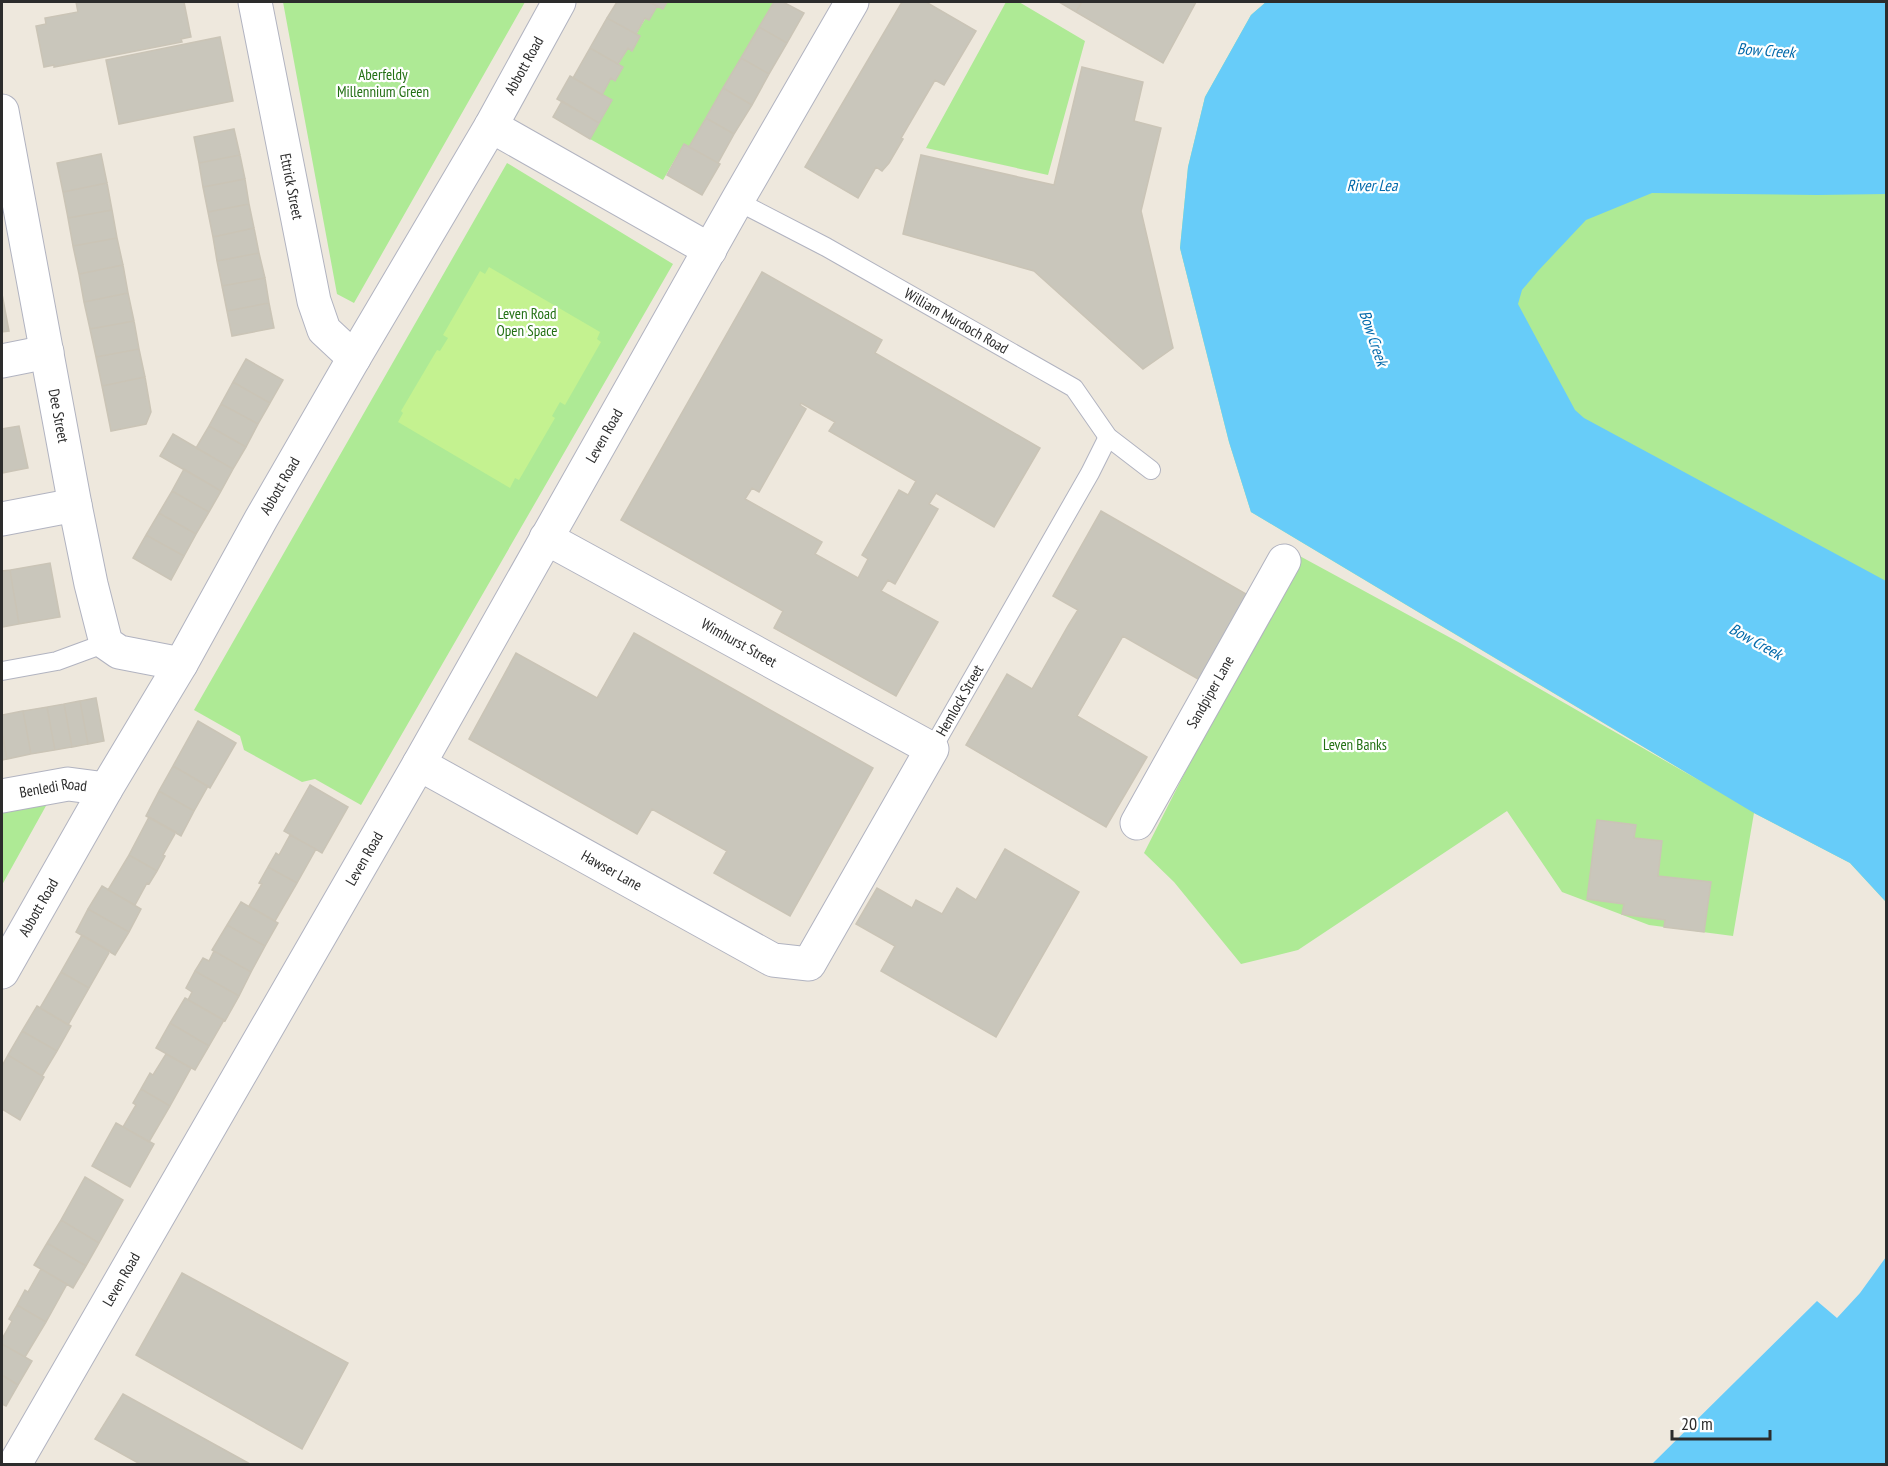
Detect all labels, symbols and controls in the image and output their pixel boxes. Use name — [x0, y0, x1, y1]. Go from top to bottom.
street label: Abbott Road — [500, 33, 547, 98]
water label: Bow Creek — [1737, 38, 1797, 62]
park label: Aberfeldy Millennium Green — [337, 65, 429, 101]
street label: Ettrick Street — [276, 152, 308, 221]
water label: River Lea — [1347, 175, 1399, 195]
street label: William Murdoch Road — [901, 284, 1012, 358]
park label: Leven Road Open Space — [497, 304, 557, 340]
water label: Bow Creek — [1355, 307, 1393, 370]
street label: Dee Street — [45, 387, 73, 444]
street label: Leven Road — [581, 405, 627, 466]
street label: Abbott Road — [255, 453, 304, 518]
street label: Wimhurst Street — [698, 614, 780, 671]
water label: Bow Creek — [1726, 618, 1788, 665]
street label: Sandpiper Lane — [1182, 652, 1238, 732]
street label: Hemlock Street — [931, 661, 987, 739]
park label: Leven Banks — [1323, 735, 1387, 754]
street label: Benledi Road — [18, 774, 88, 802]
street label: Leven Road — [341, 828, 387, 889]
street label: Hawser Lane — [578, 846, 645, 895]
street label: Abbott Road — [14, 875, 62, 940]
street label: Leven Road — [98, 1249, 144, 1310]
scale bar — [1672, 1403, 1770, 1441]
text: 20 m — [1681, 1412, 1713, 1435]

